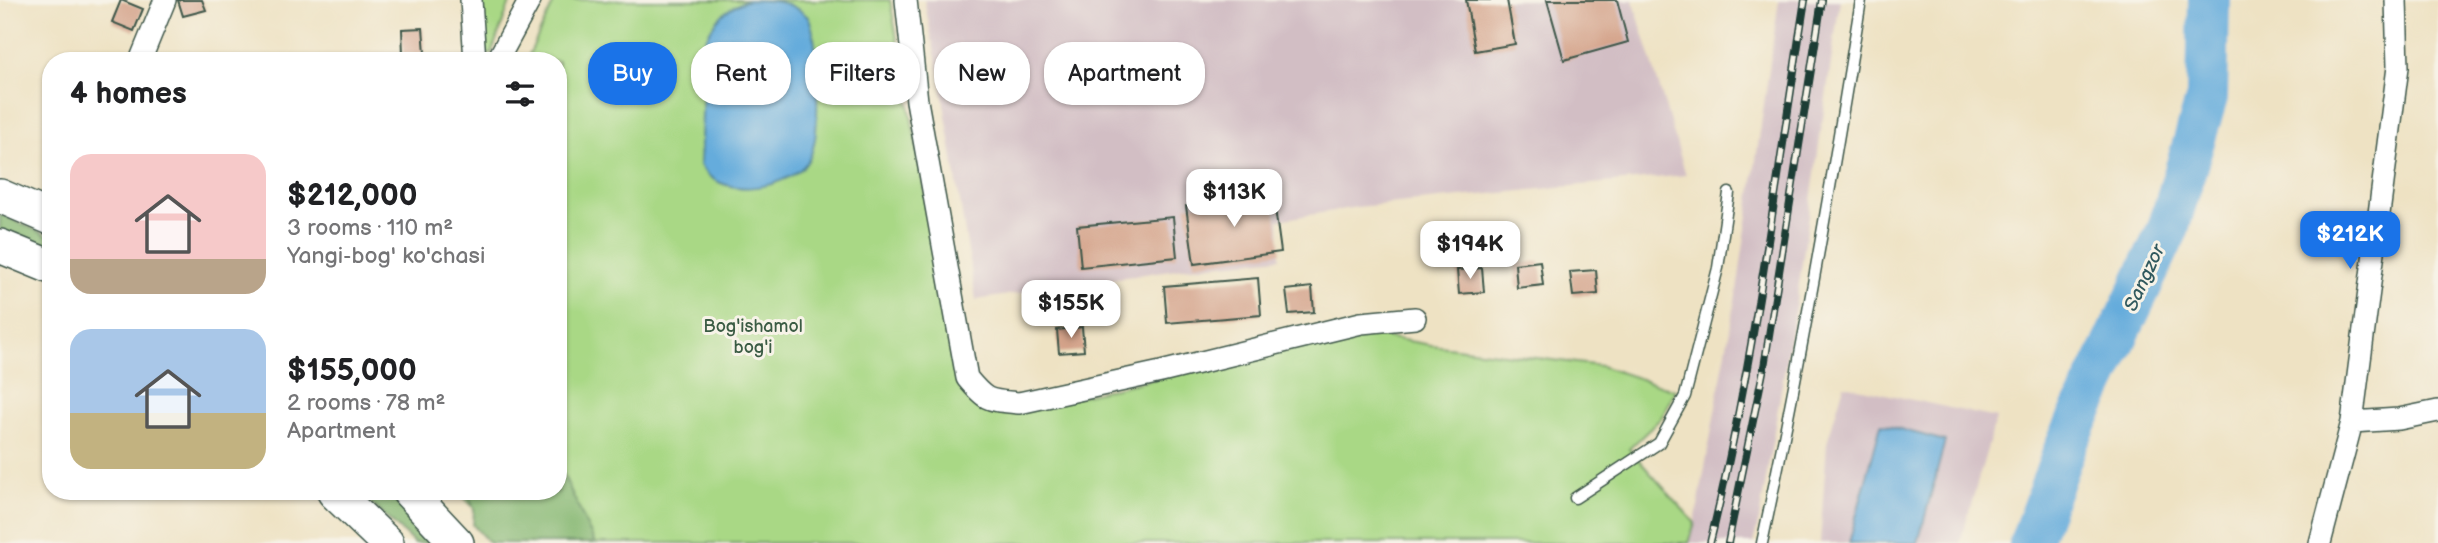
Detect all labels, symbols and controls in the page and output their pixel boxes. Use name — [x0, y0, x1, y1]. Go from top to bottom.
chip: Buy — [588, 42, 677, 105]
chip: Rent — [691, 42, 791, 105]
chip: Filters — [805, 42, 920, 105]
chip: New — [934, 42, 1030, 105]
chip: Apartment — [1044, 42, 1205, 105]
icon: filters — [501, 75, 539, 113]
text: 4 homes — [70, 76, 187, 112]
pin: $113K — [1185, 170, 1283, 229]
text: $212,000 — [287, 178, 417, 214]
text: $113K — [1202, 178, 1266, 206]
icon: home — [126, 182, 210, 266]
pin: $212K — [2301, 212, 2399, 271]
text: 3 rooms · 110 m² — [287, 214, 453, 242]
text: $212K — [2316, 220, 2384, 248]
pin: $194K — [1421, 222, 1519, 281]
text: $194K — [1436, 230, 1504, 258]
water label: Sangzor — [2120, 240, 2171, 315]
text: Yangi-bog' ko'chasi — [287, 242, 485, 270]
pin: $155K — [1022, 280, 1120, 340]
text: $155K — [1037, 289, 1105, 317]
park label: Bog'ishamol bog'i — [703, 316, 803, 358]
text: $155,000 — [287, 353, 417, 389]
icon: home — [126, 357, 210, 441]
text: 2 rooms · 78 m² — [287, 389, 445, 417]
text: Apartment — [287, 417, 396, 445]

